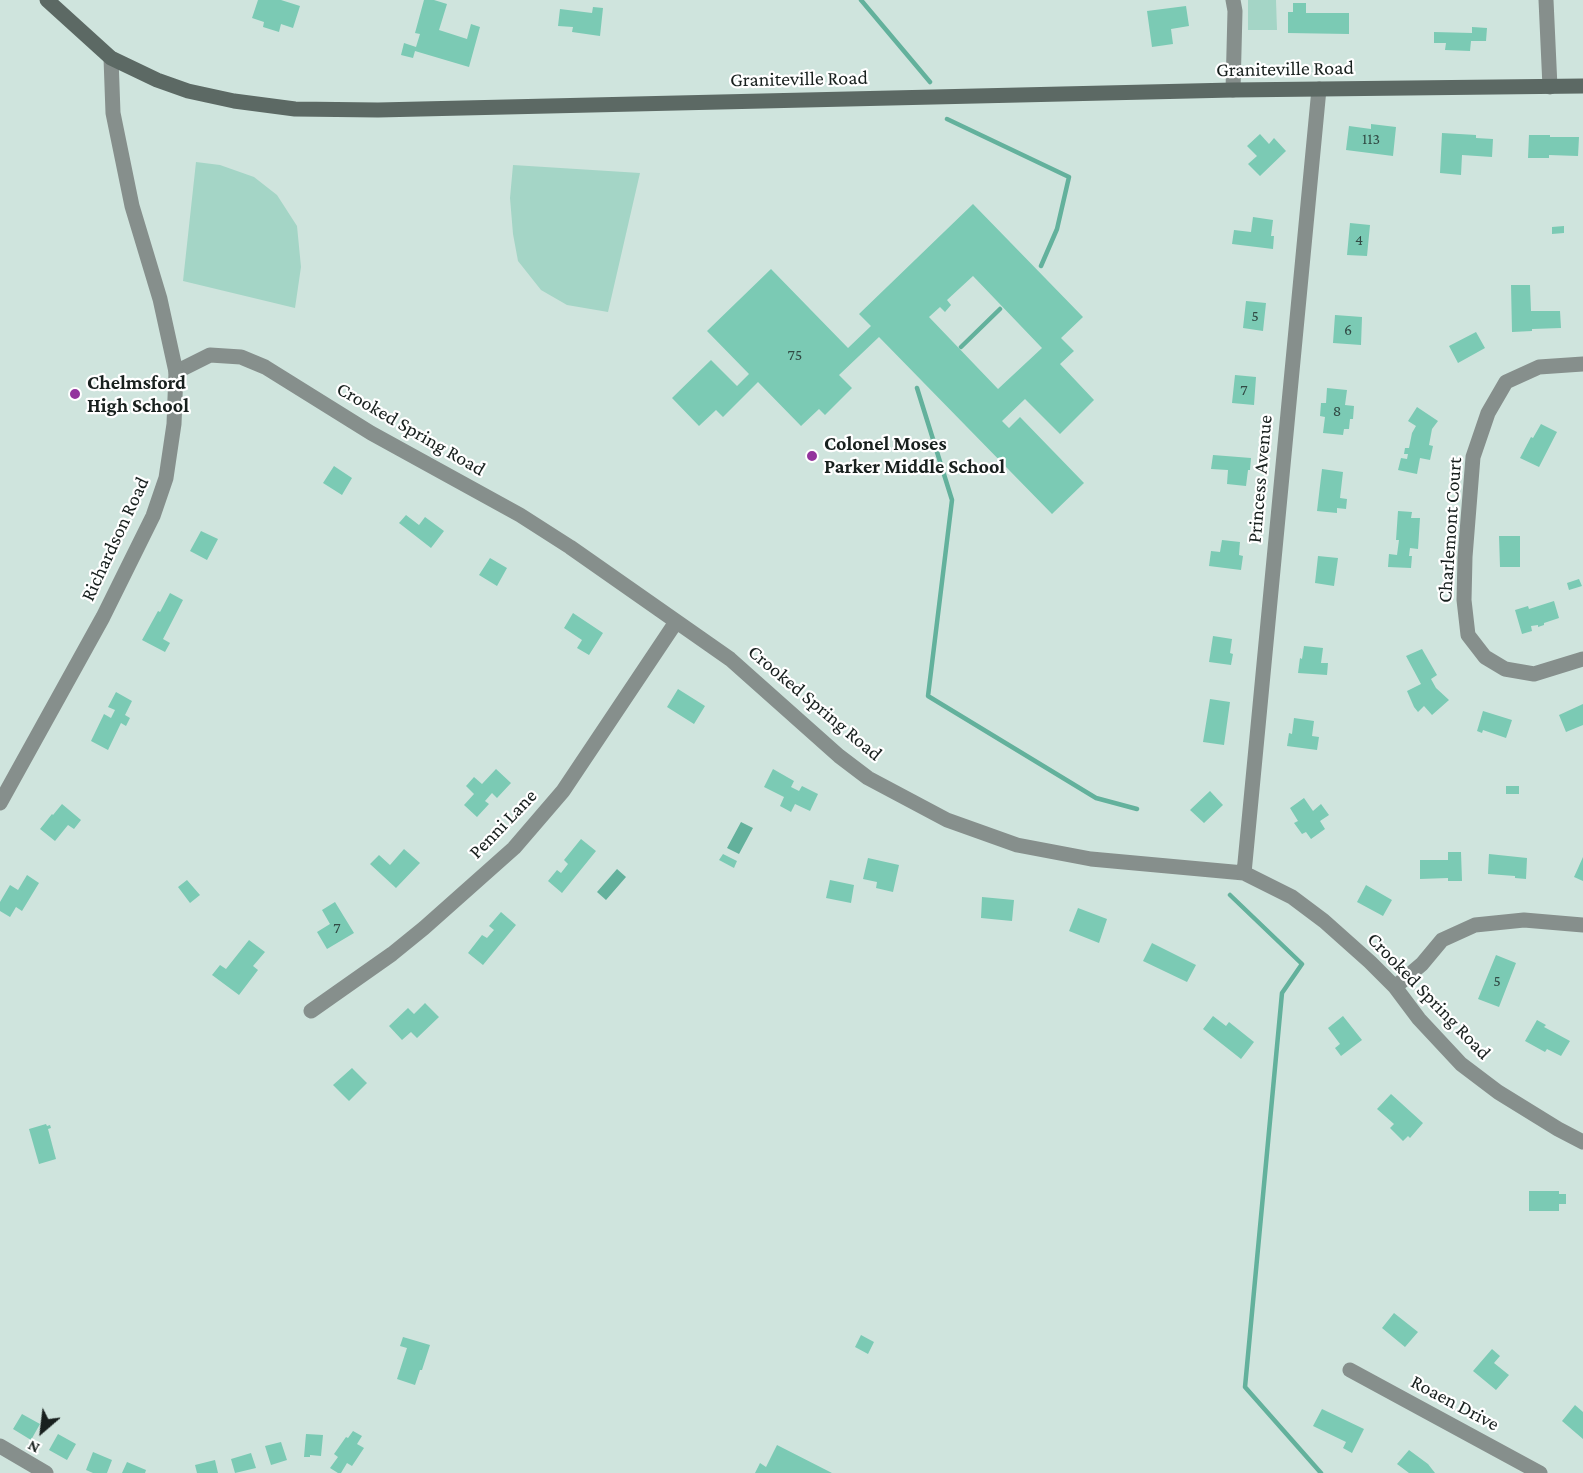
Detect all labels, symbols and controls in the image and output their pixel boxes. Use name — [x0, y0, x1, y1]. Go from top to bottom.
street label: Graniteville Road — [1216, 56, 1354, 82]
street label: Graniteville Road — [730, 66, 868, 92]
house number: 113 — [1362, 129, 1380, 149]
house number: 4 — [1355, 230, 1363, 250]
house number: 5 — [1251, 306, 1259, 326]
house number: 6 — [1344, 320, 1352, 340]
house number: 75 — [788, 345, 802, 365]
place label: Chelmsford High School — [87, 371, 189, 418]
street label: Crooked Spring Road — [332, 377, 490, 481]
house number: 7 — [1240, 380, 1248, 400]
marker: Chelmsford High School — [68, 387, 82, 401]
house number: 8 — [1333, 401, 1341, 421]
street label: Princess Avenue — [1242, 414, 1278, 544]
place label: Colonel Moses Parker Middle School — [824, 432, 1005, 479]
marker: Colonel Moses Parker Middle School — [805, 449, 819, 463]
street label: Charlemont Court — [1433, 456, 1467, 604]
street label: Richardson Road — [76, 473, 154, 605]
street label: Crooked Spring Road — [743, 640, 887, 766]
street label: Penni Lane — [464, 784, 542, 864]
house number: 7 — [333, 918, 341, 938]
street label: Crooked Spring Road — [1362, 927, 1496, 1065]
house number: 5 — [1493, 971, 1501, 991]
street label: Roaen Drive — [1407, 1370, 1503, 1436]
north arrow — [12, 1401, 72, 1461]
text: N — [25, 1437, 42, 1457]

